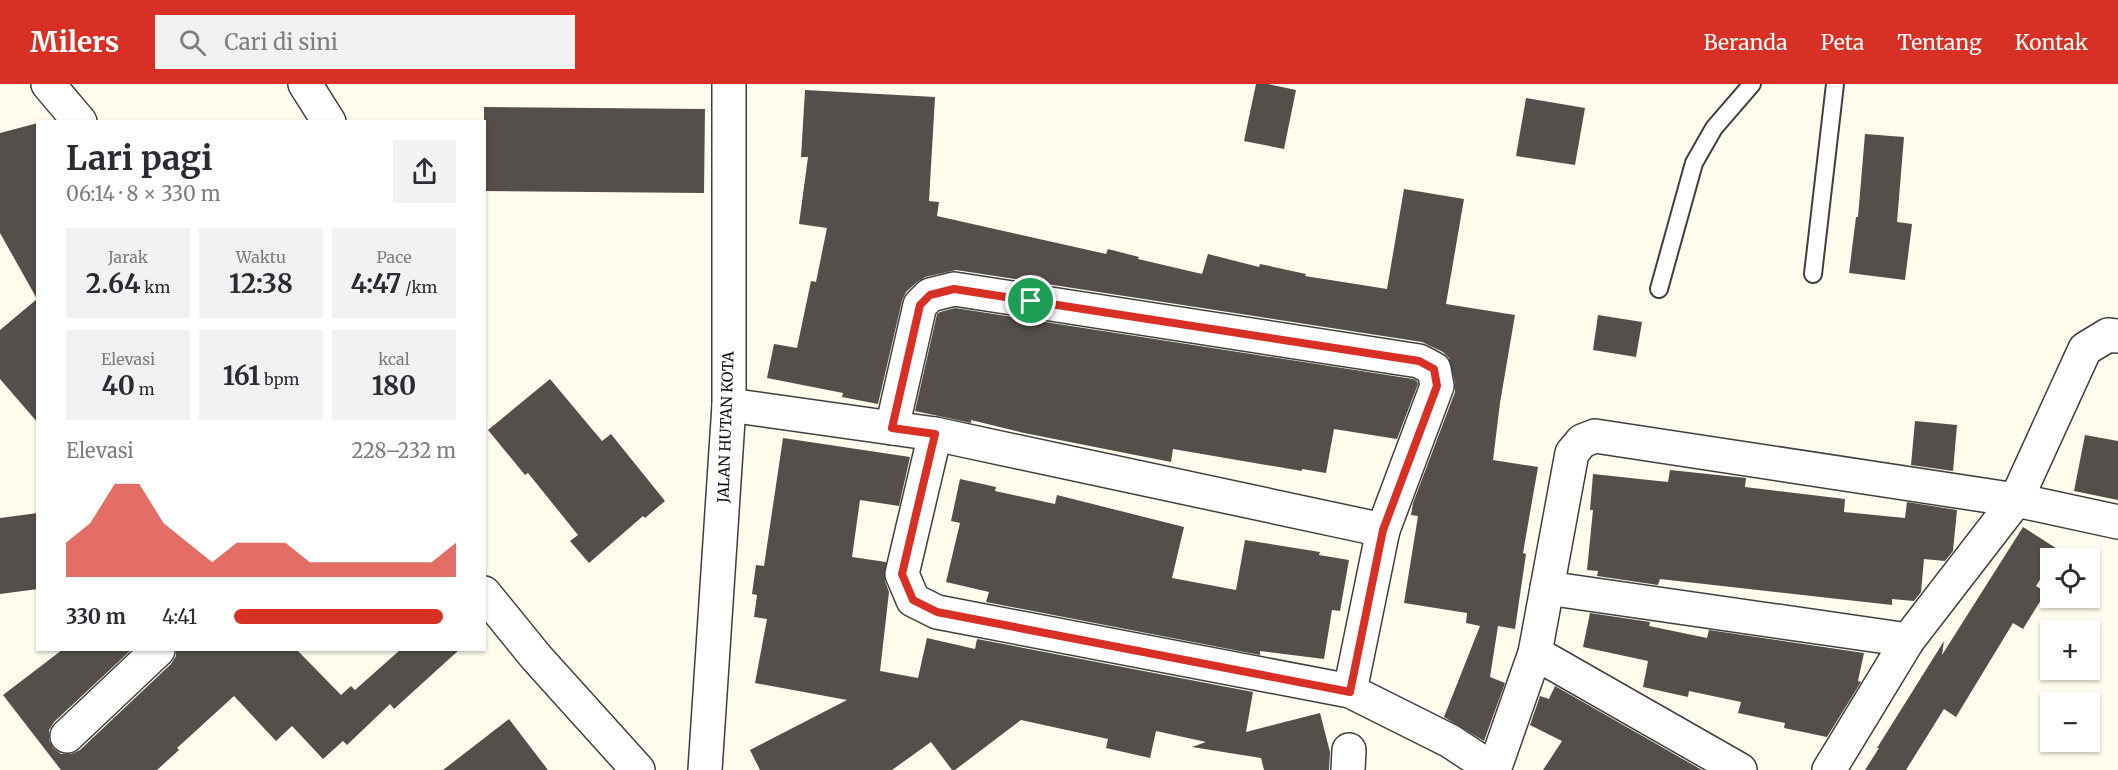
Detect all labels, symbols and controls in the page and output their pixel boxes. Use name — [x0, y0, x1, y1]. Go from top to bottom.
search box — [155, 15, 575, 69]
text: Milers — [30, 24, 119, 60]
icon: search — [176, 26, 209, 59]
text: Cari di sini — [224, 28, 338, 56]
text: Beranda — [1703, 29, 1787, 56]
text: Peta — [1820, 29, 1864, 56]
text: Tentang — [1897, 29, 1982, 56]
text: Kontak — [2015, 29, 2088, 56]
text: Lari pagi — [66, 138, 213, 179]
button: share — [393, 140, 456, 203]
text: 06:14 · 8 × 330 m — [66, 181, 221, 206]
text: Jarak — [108, 247, 148, 267]
text: Waktu — [236, 247, 286, 267]
text: Pace — [377, 247, 412, 267]
text: 2.64 — [86, 267, 140, 300]
text: 12:38 — [229, 267, 293, 300]
text: 4:47 — [351, 267, 401, 300]
pin — [1005, 275, 1056, 326]
text: km — [140, 277, 170, 297]
text: /km — [401, 277, 437, 297]
icon: arrive — [1014, 284, 1047, 317]
text: Elevasi — [101, 349, 155, 369]
text: kcal — [378, 349, 410, 369]
street label: JALAN HUTAN KOTA — [713, 351, 738, 504]
text: 161 — [223, 359, 260, 392]
text: 40 — [101, 369, 135, 402]
text: bpm — [260, 369, 299, 389]
text: 180 — [372, 369, 416, 402]
text: m — [135, 379, 155, 399]
text: Elevasi — [66, 438, 134, 463]
text: 228–232 m — [351, 438, 456, 463]
map controls — [2040, 548, 2100, 752]
button: locate — [2040, 548, 2100, 608]
text: 330 m — [66, 604, 126, 629]
text: 4:41 — [162, 604, 197, 629]
button: + — [2040, 620, 2100, 680]
button: − — [2040, 692, 2100, 752]

